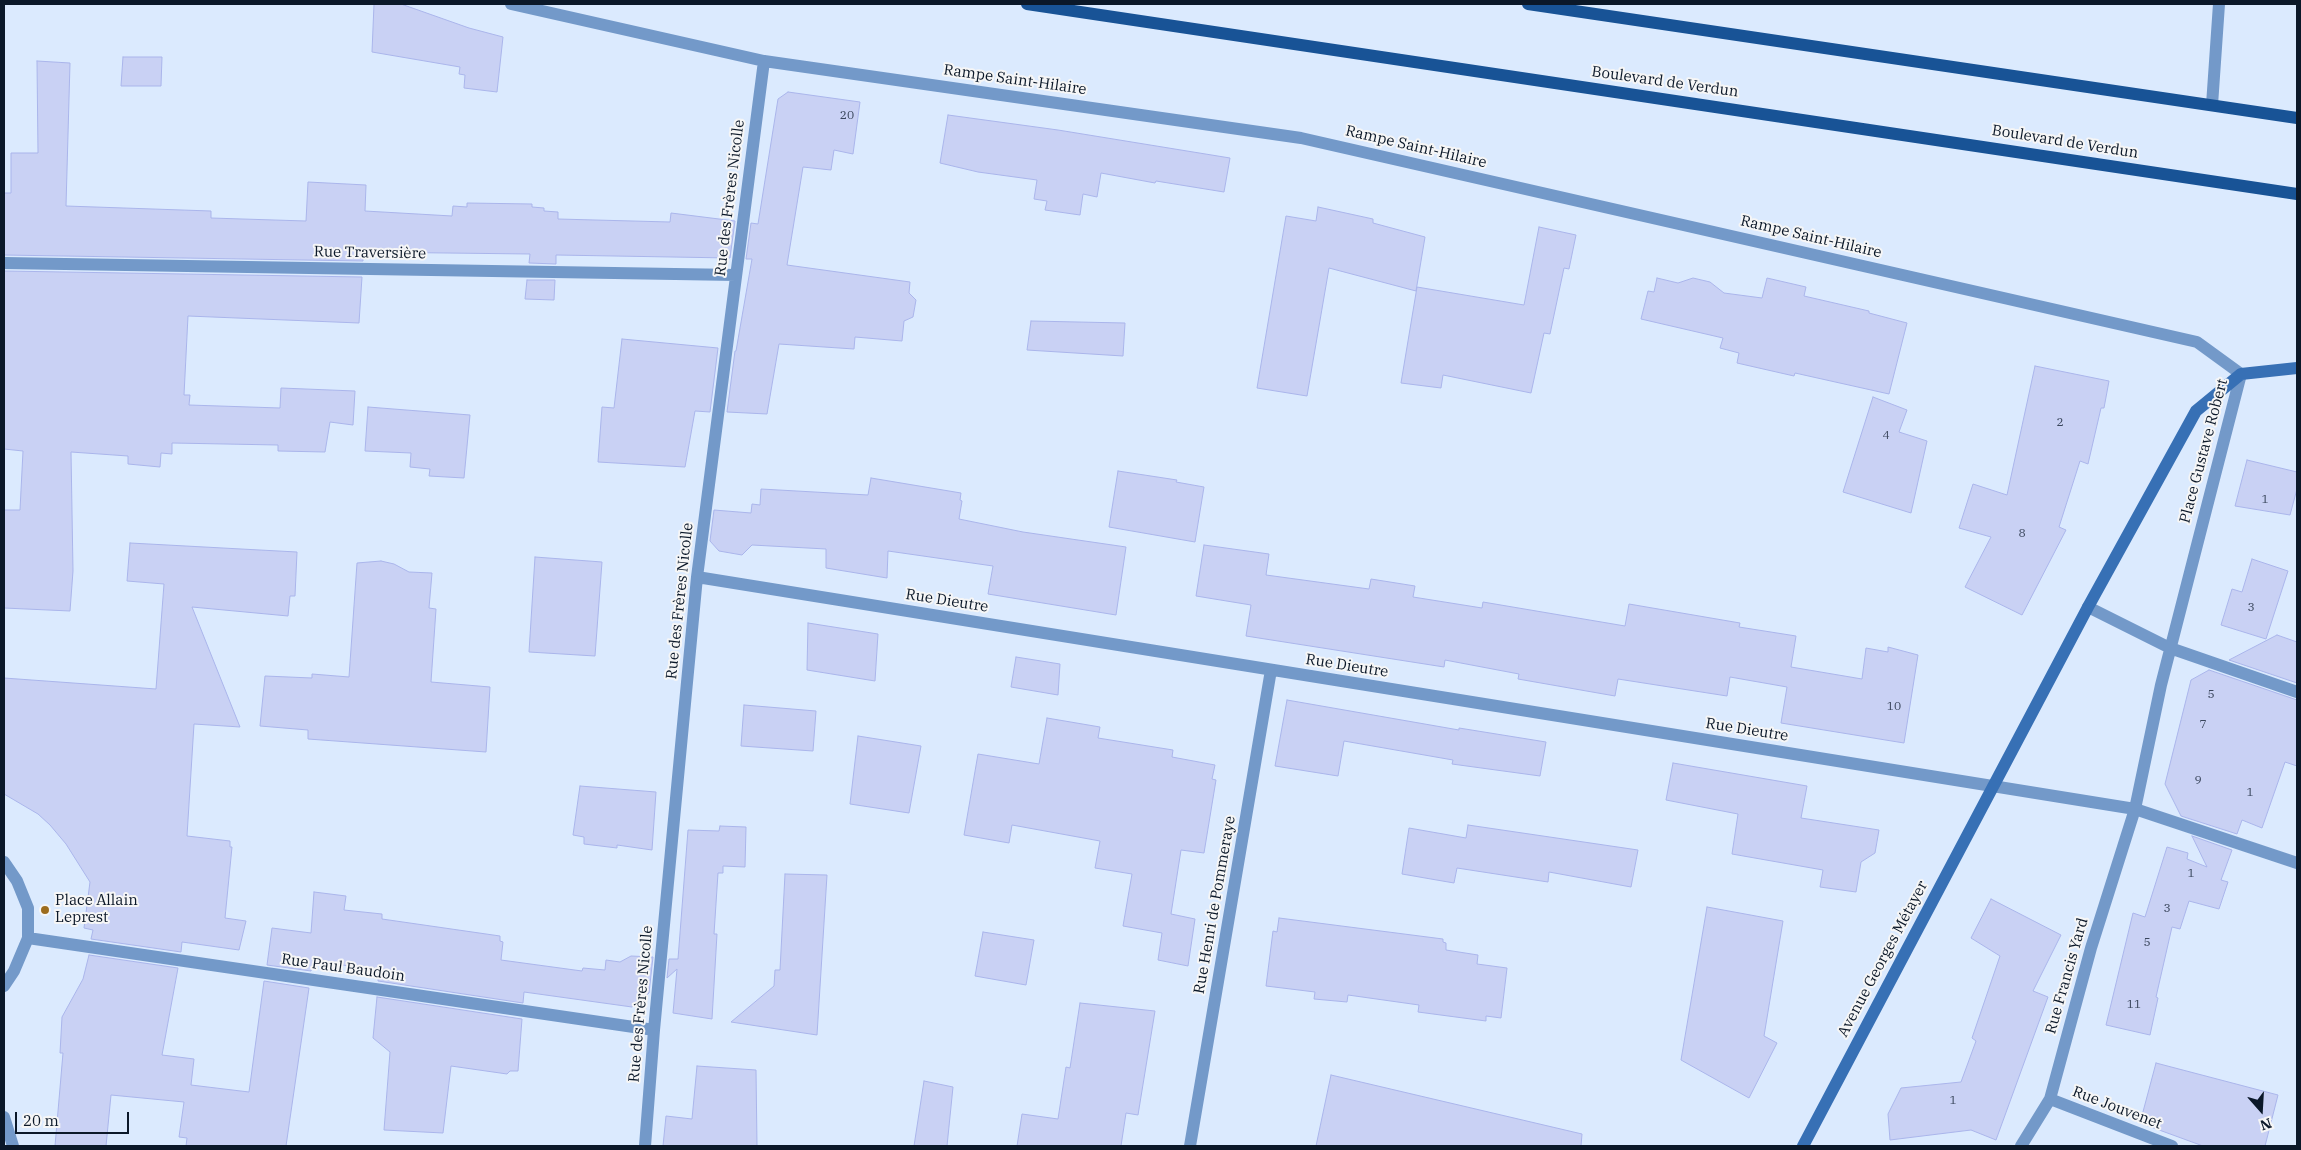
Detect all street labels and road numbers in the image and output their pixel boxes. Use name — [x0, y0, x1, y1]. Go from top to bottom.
street label: Rampe Saint-Hilaire — [942, 61, 1088, 99]
street label: Boulevard de Verdun — [1590, 63, 1740, 101]
street label: Rue des Frères Nicolle — [711, 119, 749, 277]
street label: Rampe Saint-Hilaire — [1344, 122, 1488, 172]
street label: Boulevard de Verdun — [1990, 122, 2140, 162]
street label: Rampe Saint-Hilaire — [1739, 212, 1883, 262]
street label: Rue Traversière — [314, 243, 426, 263]
street label: Place Gustave Robert — [2176, 377, 2232, 525]
street label: Rue des Frères Nicolle — [663, 522, 697, 680]
street label: Rue Dieutre — [904, 586, 990, 616]
street label: Rue Dieutre — [1304, 651, 1390, 681]
street label: Rue Dieutre — [1704, 715, 1790, 745]
street label: Rue Henri de Pommeraye — [1190, 815, 1240, 995]
street label: Avenue Georges Métayer — [1834, 878, 1932, 1040]
street label: Rue Francis Yard — [2042, 916, 2092, 1036]
street label: Rue des Frères Nicolle — [625, 925, 657, 1083]
street label: Rue Paul Baudoin — [280, 950, 406, 986]
street label: Rue Jouvenet — [2070, 1083, 2164, 1133]

